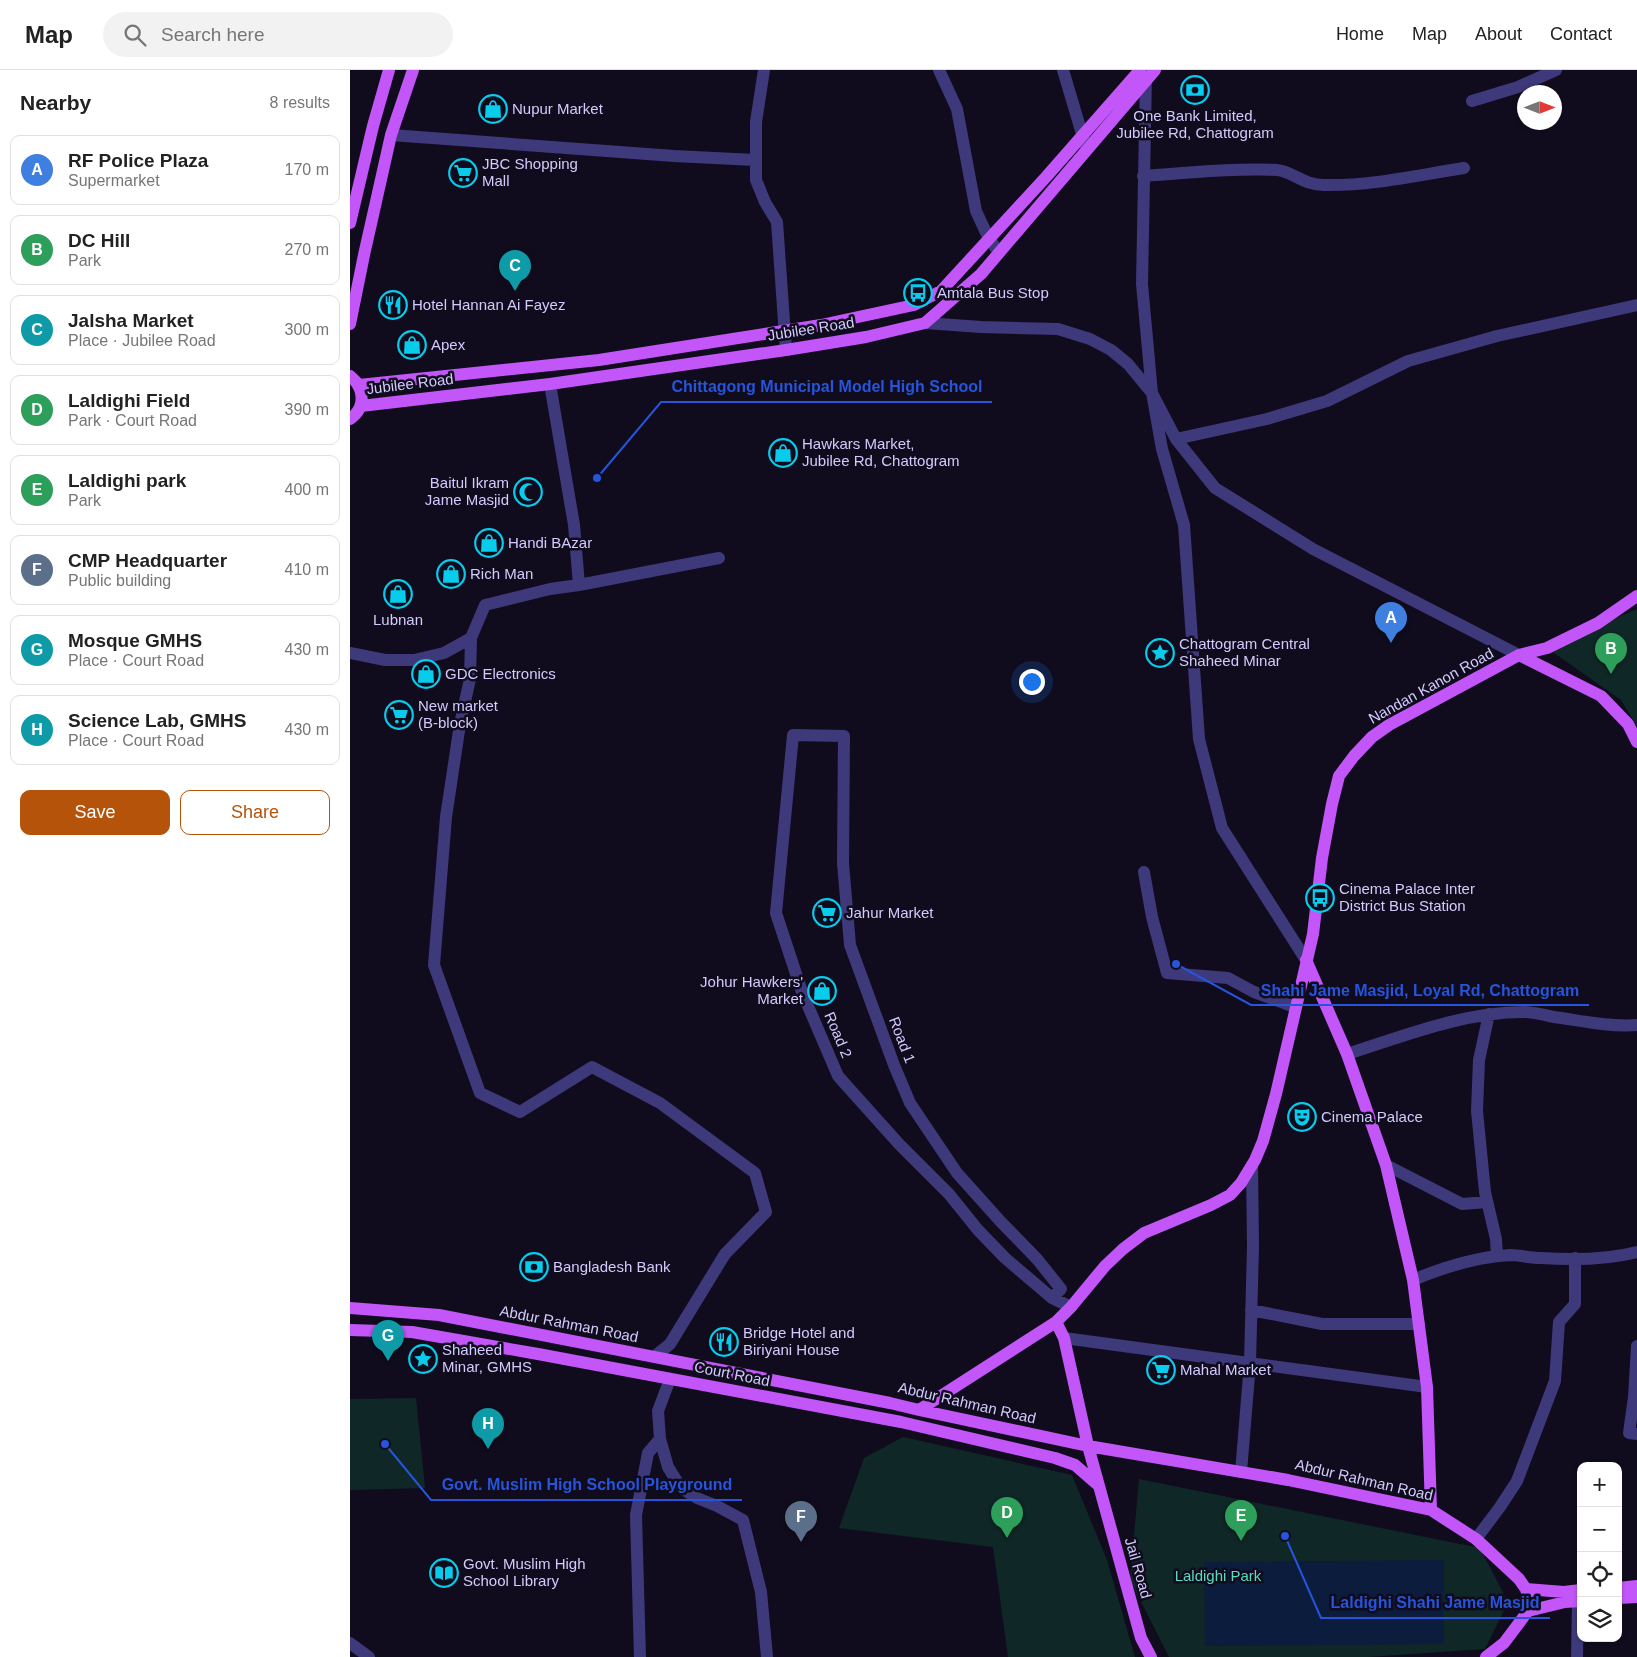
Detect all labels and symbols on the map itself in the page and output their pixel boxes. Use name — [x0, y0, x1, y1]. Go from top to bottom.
bank icon: One Bank Limited, Jubilee Rd, Chattogram — [1180, 75, 1210, 105]
north arrow — [1517, 85, 1562, 130]
shop icon: Nupur Market — [478, 94, 508, 124]
place label: Nupur Market — [512, 100, 604, 117]
place label: One Bank Limited, Jubilee Rd, Chattogram — [1116, 107, 1274, 141]
place label: JBC Shopping Mall — [482, 155, 578, 189]
supermarket icon: JBC Shopping Mall — [448, 158, 478, 188]
pin: C — [499, 250, 531, 291]
bus stop icon: Amtala Bus Stop — [903, 278, 933, 308]
place label: Amtala Bus Stop — [937, 284, 1049, 301]
restaurant icon: Hotel Hannan Ai Fayez — [378, 290, 408, 320]
place label: Hotel Hannan Ai Fayez — [412, 296, 565, 313]
street label: Jubilee Road — [766, 313, 855, 344]
shop icon: Apex — [397, 330, 427, 360]
place label: Apex — [431, 336, 466, 353]
street label: Jubilee Road — [365, 370, 454, 397]
callout: Chittagong Municipal Model High School — [661, 371, 992, 402]
text: Chittagong Municipal Model High School — [671, 378, 983, 395]
place label: Hawkars Market, Jubilee Rd, Chattogram — [802, 435, 960, 469]
shop icon: Hawkars Market, Jubilee Rd, Chattogram — [768, 438, 798, 468]
place label: Baitul Ikram Jame Masjid — [425, 474, 509, 508]
mosque icon: Baitul Ikram Jame Masjid — [513, 477, 543, 507]
shop icon: Handi BAzar — [474, 528, 504, 558]
place label: Handi BAzar — [508, 534, 592, 551]
shop icon: Rich Man — [436, 559, 466, 589]
place label: Rich Man — [470, 565, 533, 582]
shop icon: Lubnan — [383, 579, 413, 609]
pin: A — [1375, 602, 1407, 643]
place label: Lubnan — [373, 611, 423, 628]
pin: B — [1595, 633, 1627, 674]
place label: Chattogram Central Shaheed Minar — [1179, 635, 1310, 669]
place icon: Chattogram Central Shaheed Minar — [1145, 638, 1175, 668]
street label: Nandan Kanon Road — [1365, 644, 1496, 727]
shop icon: GDC Electronics — [411, 659, 441, 689]
place label: GDC Electronics — [445, 665, 556, 682]
your location — [1019, 669, 1045, 695]
place label: New market (B-block) — [418, 697, 499, 731]
supermarket icon: New market (B-block) — [384, 700, 414, 730]
place label: Cinema Palace Inter District Bus Station — [1339, 880, 1475, 914]
bus stop icon: Cinema Palace Inter District Bus Station — [1305, 883, 1335, 913]
supermarket icon: Jahur Market — [812, 898, 842, 928]
place label: Jahur Market — [846, 904, 934, 921]
place label: Johur Hawkers' Market — [700, 973, 804, 1007]
callout: Shahi Jame Masjid, Loyal Rd, Chattogram — [1251, 974, 1589, 1005]
shop icon: Johur Hawkers' Market — [807, 976, 837, 1006]
text: Shahi Jame Masjid, Loyal Rd, Chattogram — [1261, 982, 1579, 999]
street label: Road 2 — [821, 1009, 856, 1060]
street label: Road 1 — [886, 1014, 919, 1065]
theatre icon: Cinema Palace — [1287, 1102, 1317, 1132]
place label: Cinema Palace — [1321, 1108, 1423, 1125]
bank icon: Bangladesh Bank — [519, 1252, 549, 1282]
place label: Bangladesh Bank — [553, 1258, 671, 1275]
street label: Abdur Rahman Road — [498, 1302, 640, 1345]
pin: G — [372, 1320, 404, 1361]
place label: Bridge Hotel and Biriyani House — [743, 1324, 855, 1358]
restaurant icon: Bridge Hotel and Biriyani House — [709, 1327, 739, 1357]
place label: Shaheed Minar, GMHS — [442, 1341, 532, 1375]
place icon: Shaheed Minar, GMHS — [408, 1344, 438, 1374]
supermarket icon: Mahal Market — [1146, 1355, 1176, 1385]
street label: Court Road — [693, 1358, 771, 1389]
place label: Mahal Market — [1180, 1361, 1272, 1378]
street label: Abdur Rahman Road — [897, 1378, 1038, 1427]
pin: H — [472, 1408, 504, 1449]
street label: Abdur Rahman Road — [1294, 1455, 1435, 1504]
callout: Govt. Muslim High School Playground — [431, 1469, 742, 1500]
text: Govt. Muslim High School Playground — [442, 1476, 732, 1493]
pin: D — [991, 1497, 1023, 1538]
pin: E — [1225, 1500, 1257, 1541]
pin: F — [785, 1501, 817, 1542]
street label: Jail Road — [1122, 1535, 1155, 1600]
place label: Govt. Muslim High School Library — [463, 1555, 586, 1589]
library icon: Govt. Muslim High School Library — [429, 1558, 459, 1588]
park label: Laldighi Park — [1175, 1567, 1262, 1584]
callout: Laldighi Shahi Jame Masjid — [1321, 1587, 1550, 1618]
text: Laldighi Shahi Jame Masjid — [1331, 1594, 1539, 1611]

